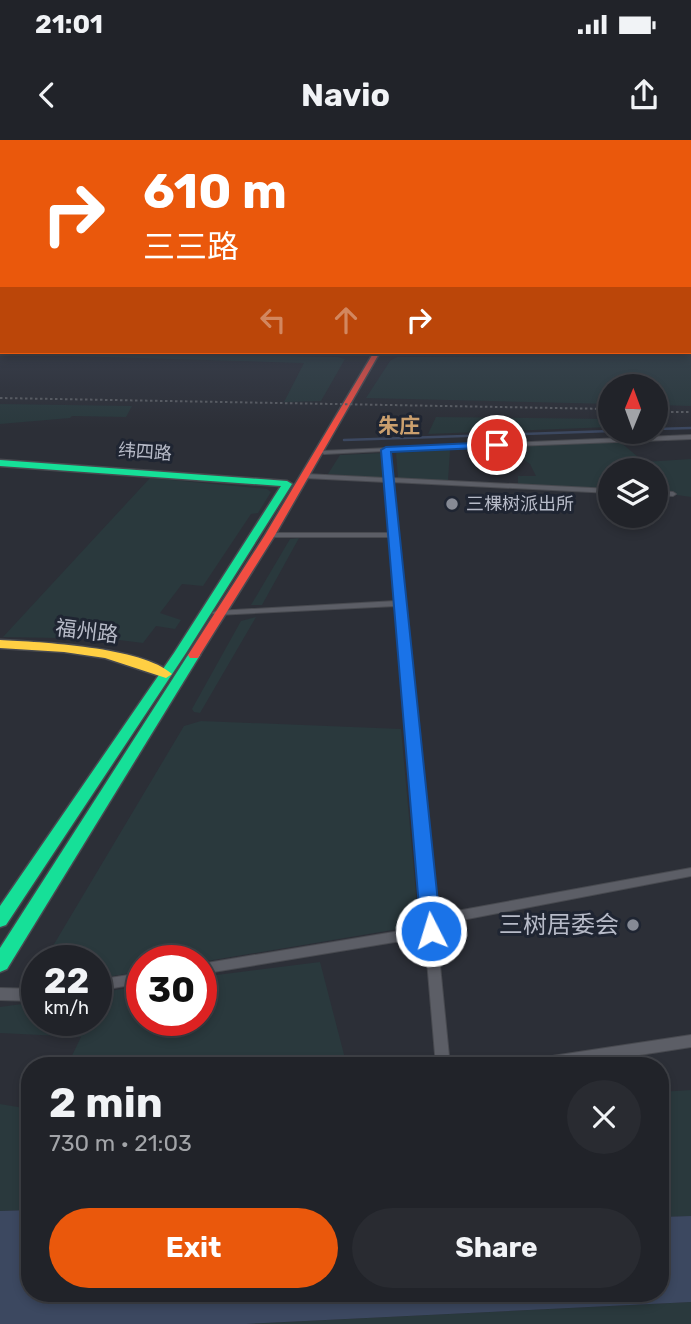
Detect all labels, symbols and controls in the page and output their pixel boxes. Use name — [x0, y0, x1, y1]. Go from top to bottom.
text: 21:01 — [35, 9, 103, 40]
icon: back — [28, 76, 66, 114]
text: Navio — [301, 76, 390, 114]
icon: share — [625, 76, 663, 114]
text: 610 m — [143, 162, 287, 220]
icon: right — [28, 168, 119, 259]
text: 三三路 — [143, 228, 239, 266]
icon: left — [254, 301, 292, 339]
icon: ahead — [327, 301, 365, 339]
icon: right — [400, 301, 438, 339]
north arrow — [598, 374, 668, 444]
map controls — [598, 374, 668, 528]
district label: 朱庄 — [378, 413, 420, 438]
pin — [467, 415, 527, 475]
icon: arrive — [478, 426, 516, 464]
street label: 纬四路 — [117, 439, 173, 465]
button: layers — [598, 458, 668, 528]
place label: 三棵树派出所 — [466, 493, 574, 515]
marker: 三棵树派出所 — [444, 496, 460, 512]
street label: 福州路 — [54, 615, 120, 647]
position arrow — [394, 894, 468, 968]
place label: 三树居委会 — [499, 911, 619, 939]
marker: 三树居委会 — [625, 917, 641, 933]
speed limit sign: 30 — [126, 945, 217, 1036]
text: 22 — [44, 960, 89, 1002]
text: km/h — [44, 997, 89, 1019]
text: 2 min — [49, 1078, 163, 1128]
button: close — [567, 1080, 641, 1154]
text: 730 m · 21:03 — [49, 1129, 192, 1157]
button: Exit — [49, 1208, 338, 1288]
button: Share — [352, 1208, 641, 1288]

